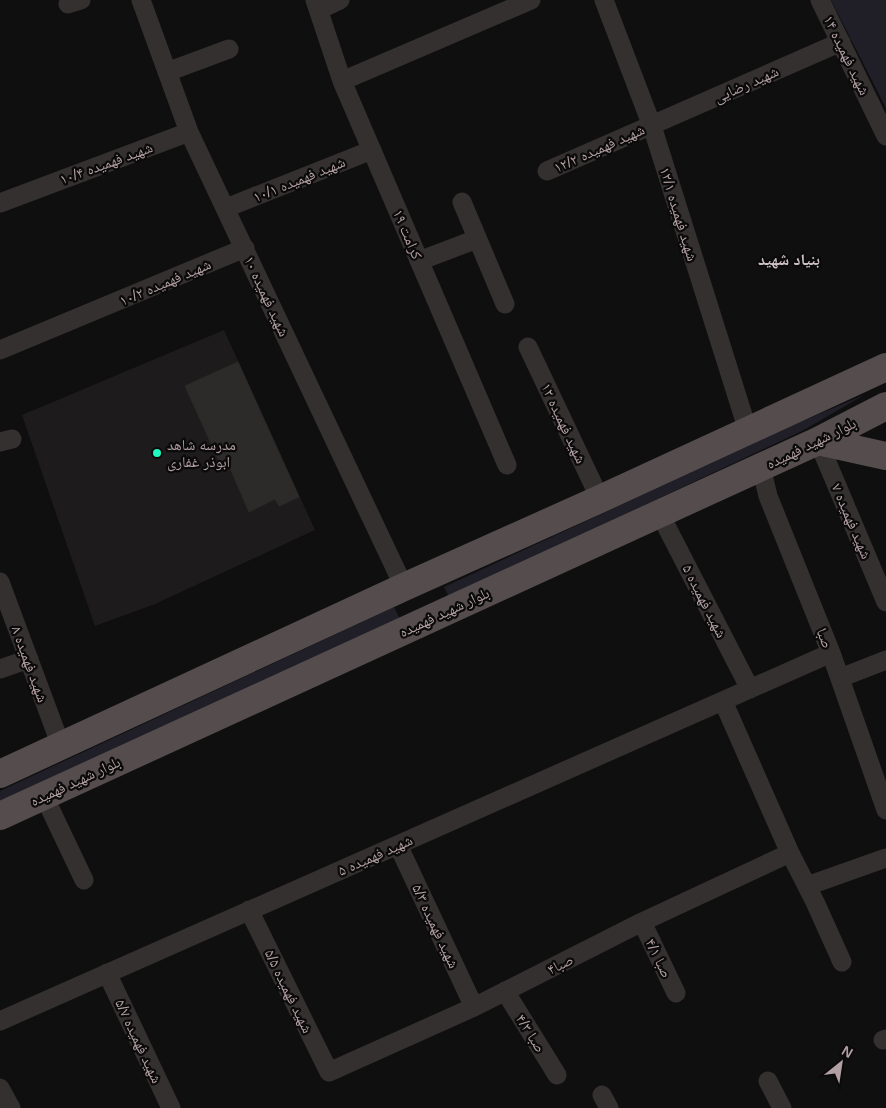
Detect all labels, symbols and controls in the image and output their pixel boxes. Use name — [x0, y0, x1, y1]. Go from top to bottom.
street label: شهید فهمیده ۱۴ — [819, 12, 874, 98]
street label: شهید رضایی — [711, 62, 782, 108]
street label: شهید فهمیده ۱۲/۲ — [551, 120, 648, 177]
street label: شهید فهمیده ۱۰/۴ — [57, 138, 155, 189]
street label: شهید فهمیده ۱۰/۱ — [251, 153, 348, 206]
street label: شهید فهمیده ۱۲/۱ — [656, 165, 701, 264]
street label: کرامت ۱۹ — [389, 206, 426, 262]
district label: بنیاد شهید — [758, 251, 820, 269]
street label: شهید فهمیده ۱۰ — [240, 253, 293, 339]
street label: شهید فهمیده ۱۰/۲ — [117, 255, 214, 310]
street label: شهید فهمیده ۱۲ — [537, 380, 590, 466]
street label: بلوار شهید فهمیده — [763, 414, 859, 473]
place label: مدرسه شاهد ابوذر غفاری — [167, 436, 236, 472]
marker: مدرسه شاهد ابوذر غفاری — [151, 447, 163, 459]
street label: شهید فهمیده ۷ — [828, 481, 876, 562]
street label: شهید فهمیده ۵ — [678, 561, 731, 641]
street label: بلوار شهید فهمیده — [396, 584, 492, 641]
street label: شهید فهمیده ۸ — [7, 623, 52, 705]
street label: صبا — [813, 626, 837, 651]
street label: بلوار شهید فهمیده — [27, 753, 123, 810]
street label: شهید فهمیده ۵ — [335, 831, 416, 880]
street label: شهید فهمیده ۵/۳ — [408, 881, 463, 971]
street label: صبا ۴/۱ — [642, 935, 676, 981]
street label: شهید فهمیده ۵/۵ — [261, 946, 317, 1036]
street label: صبا۴ — [544, 950, 576, 978]
street label: شهید فهمیده ۵/۷ — [111, 996, 166, 1086]
street label: صبا ۴/۳ — [512, 1011, 549, 1055]
north arrow — [816, 1038, 866, 1088]
text: N — [839, 1042, 856, 1061]

